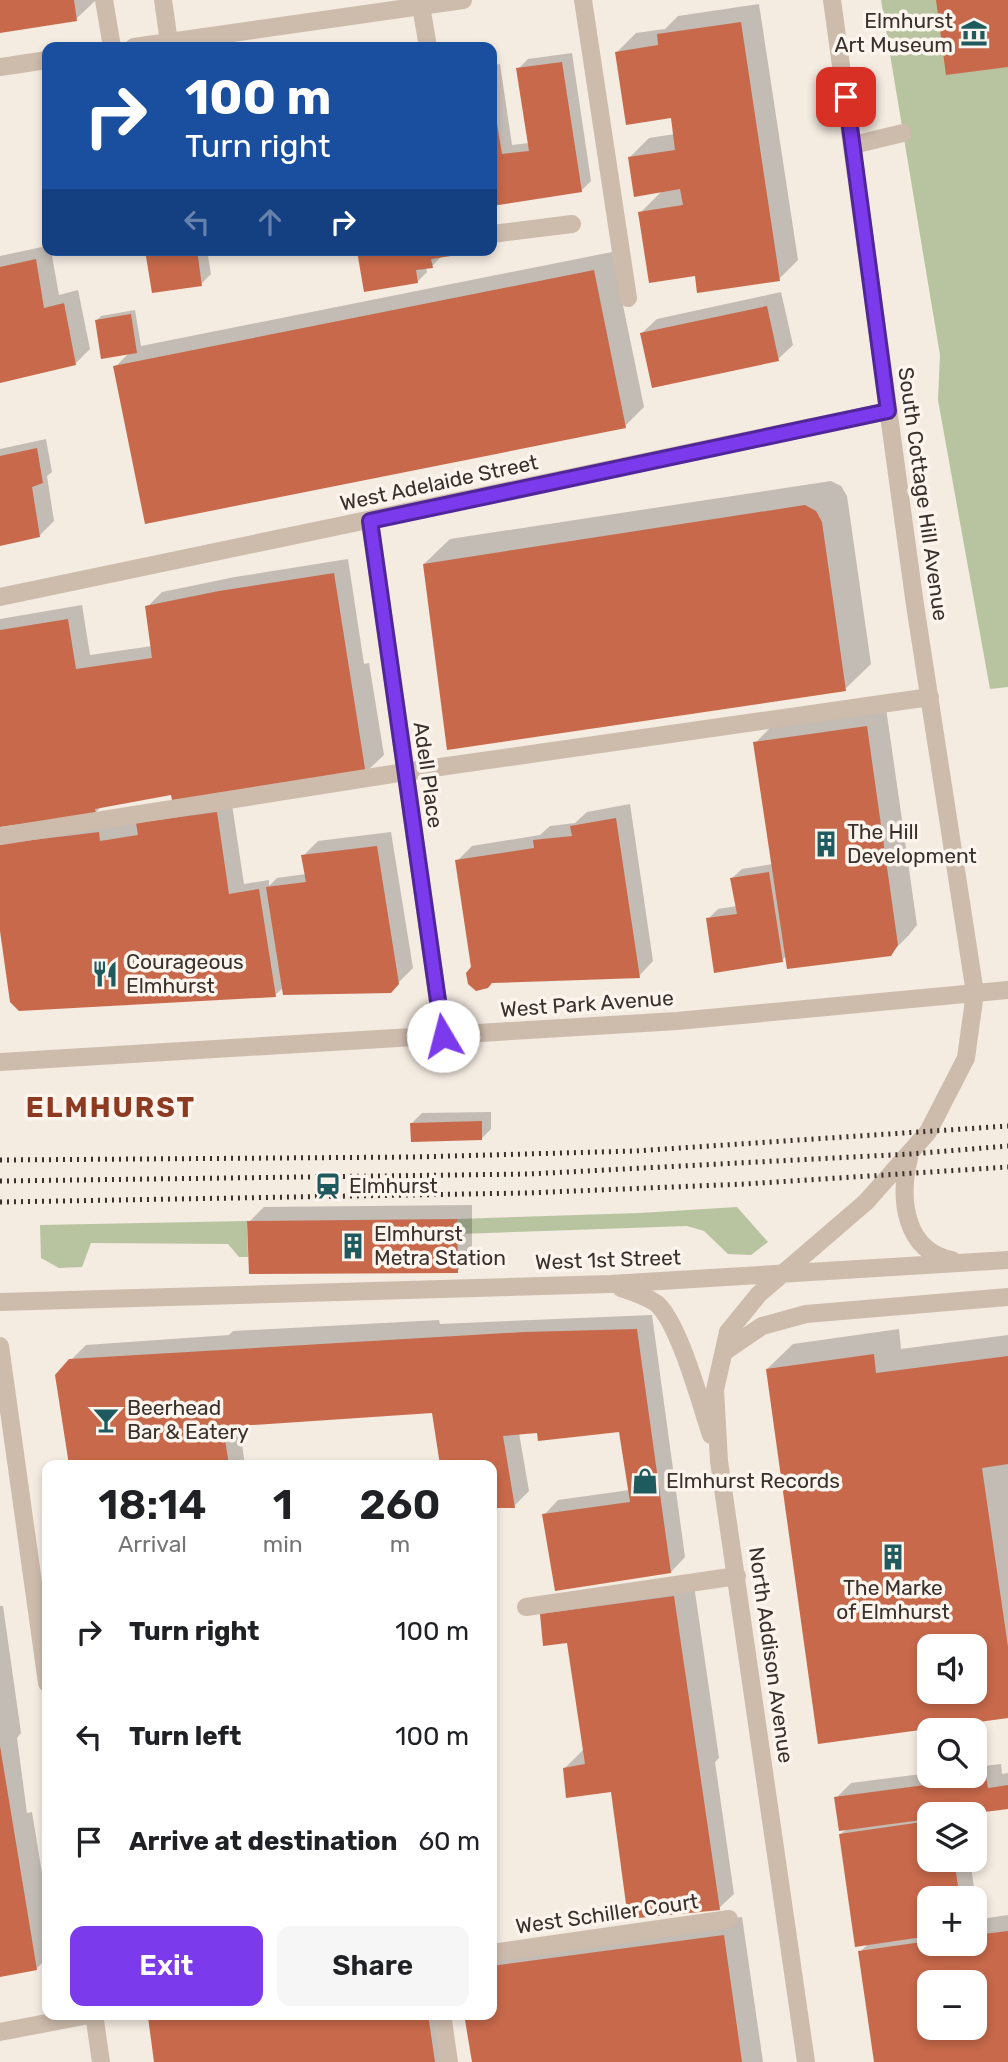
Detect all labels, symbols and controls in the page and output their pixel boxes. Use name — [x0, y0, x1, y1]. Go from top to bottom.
place label: Elmhurst Art Museum — [834, 8, 953, 57]
museum icon: Elmhurst Art Museum — [959, 18, 989, 48]
pin — [816, 67, 876, 127]
text: 100 m — [185, 68, 331, 126]
icon: right — [70, 70, 161, 161]
icon: arrive — [827, 78, 865, 116]
text: Turn right — [185, 127, 330, 165]
icon: left — [178, 203, 216, 241]
icon: ahead — [251, 203, 289, 241]
icon: right — [324, 203, 362, 241]
street label: South Cottage Hill Avenue — [893, 366, 954, 622]
street label: West Adelaide Street — [338, 449, 540, 516]
street label: Adell Place — [409, 720, 448, 830]
place label: The Hill Development — [847, 819, 977, 868]
building icon: The Hill Development — [811, 829, 841, 859]
place label: Courageous Elmhurst — [126, 949, 244, 998]
restaurant icon: Courageous Elmhurst — [90, 959, 120, 989]
street label: West Park Avenue — [499, 985, 675, 1022]
position arrow — [406, 999, 480, 1073]
district label: ELMHURST — [26, 1091, 196, 1124]
station icon: Elmhurst — [313, 1171, 343, 1201]
place label: Elmhurst — [349, 1173, 438, 1198]
place label: Elmhurst Metra Station — [374, 1221, 506, 1270]
building icon: Elmhurst Metra Station — [338, 1231, 368, 1261]
street label: West 1st Street — [535, 1244, 681, 1275]
place label: Beerhead Bar & Eatery — [127, 1395, 249, 1444]
bar icon: Beerhead Bar & Eatery — [91, 1405, 121, 1435]
shop icon: Elmhurst Records — [630, 1466, 660, 1496]
place label: Elmhurst Records — [666, 1468, 840, 1493]
text: 18:14 — [98, 1480, 206, 1530]
text: 1 — [273, 1480, 293, 1530]
text: 260 — [359, 1480, 441, 1530]
text: Arrival — [118, 1530, 187, 1558]
text: min — [263, 1530, 303, 1558]
text: m — [390, 1530, 410, 1558]
building icon: The Marke of Elmhurst — [878, 1542, 908, 1572]
street label: North Addison Avenue — [744, 1545, 799, 1765]
place label: The Marke of Elmhurst — [836, 1575, 950, 1624]
icon: right — [70, 1613, 108, 1651]
text: Turn right — [129, 1616, 259, 1647]
text: 100 m — [395, 1616, 469, 1647]
map controls — [917, 1634, 987, 2040]
button: sound — [917, 1634, 987, 1704]
icon: left — [70, 1718, 108, 1756]
button: search — [917, 1718, 987, 1788]
text: Turn left — [129, 1721, 241, 1752]
text: 100 m — [395, 1721, 469, 1752]
button: layers — [917, 1802, 987, 1872]
icon: arrive — [70, 1823, 108, 1861]
text: Arrive at destination — [129, 1826, 397, 1857]
text: 60 m — [418, 1826, 480, 1857]
button: + — [917, 1886, 987, 1956]
street label: West Schiller Court — [514, 1888, 700, 1939]
button: Exit — [70, 1926, 263, 2006]
button: Share — [277, 1926, 469, 2006]
button: − — [917, 1970, 987, 2040]

